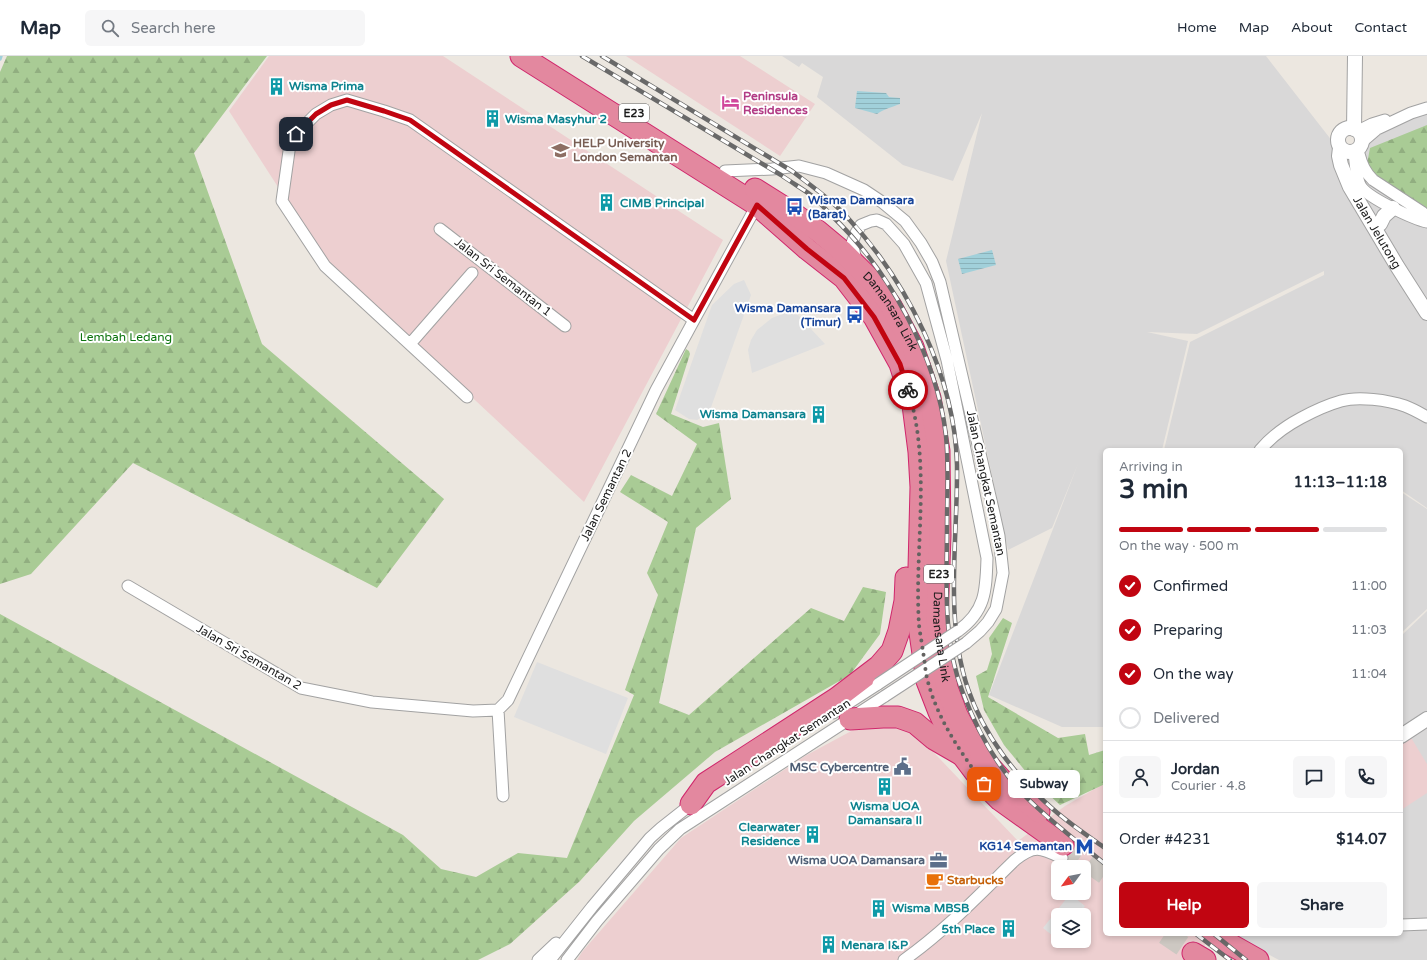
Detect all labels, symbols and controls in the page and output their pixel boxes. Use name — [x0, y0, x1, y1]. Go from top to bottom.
search box — [85, 10, 365, 46]
text: Map — [20, 17, 61, 39]
icon: search — [99, 17, 121, 39]
text: Search here — [131, 19, 215, 37]
text: Home — [1177, 19, 1217, 36]
text: Map — [1239, 19, 1269, 36]
text: About — [1291, 19, 1333, 36]
text: Contact — [1355, 19, 1407, 36]
building icon: Wisma Prima — [266, 76, 286, 96]
place label: Wisma Prima — [289, 79, 364, 93]
place label: Peninsula Residences — [743, 89, 808, 117]
hotel icon: Peninsula Residences — [720, 93, 740, 113]
road number: E23 — [619, 104, 649, 122]
building icon: Wisma Masyhur 2 — [482, 109, 502, 129]
place label: Wisma Masyhur 2 — [505, 112, 607, 127]
pin — [279, 117, 313, 151]
icon: home — [285, 123, 307, 145]
place label: HELP University London Semantan — [573, 136, 678, 164]
school or university icon: HELP University London Semantan — [550, 140, 570, 160]
building icon: CIMB Principal — [597, 193, 617, 213]
place label: Wisma Damansara (Barat) — [808, 193, 914, 221]
street label: Jalan Jelutong — [1350, 194, 1404, 271]
place label: CIMB Principal — [620, 196, 704, 211]
bus stop icon: Wisma Damansara (Barat) — [785, 197, 805, 217]
street label: Jalan Sri Semantan 1 — [452, 235, 554, 319]
street label: Damansara Link — [860, 269, 921, 353]
place label: Wisma Damansara (Timur) — [735, 301, 841, 329]
bus stop icon: Wisma Damansara (Timur) — [844, 305, 864, 325]
park label: Lembah Ledang — [80, 330, 172, 344]
courier — [888, 370, 928, 410]
icon: bike — [897, 379, 919, 401]
building icon: Wisma Damansara — [809, 404, 829, 424]
place label: Wisma Damansara — [700, 407, 806, 421]
street label: Jalan Changkat Semantan — [964, 409, 1008, 557]
street label: Jalan Semantan 2 — [578, 447, 634, 543]
text: Arriving in — [1119, 459, 1183, 475]
text: 11:13–11:18 — [1294, 473, 1387, 491]
text: 3 min — [1119, 474, 1188, 505]
text: On the way · 500 m — [1119, 538, 1239, 554]
road number: E23 — [924, 565, 954, 583]
icon: check — [1119, 575, 1141, 597]
text: Confirmed — [1153, 577, 1228, 595]
text: 11:00 — [1351, 578, 1387, 594]
street label: Damansara Link — [930, 591, 953, 684]
icon: check — [1119, 619, 1141, 641]
street label: Jalan Sri Semantan 2 — [194, 621, 304, 693]
text: Preparing — [1153, 621, 1223, 639]
text: 11:03 — [1351, 622, 1387, 638]
icon: check — [1119, 663, 1141, 685]
text: On the way — [1153, 665, 1233, 683]
text: 11:04 — [1351, 666, 1387, 682]
street label: Jalan Changkat Semantan — [721, 696, 853, 788]
text: Delivered — [1153, 709, 1220, 727]
button: person — [1119, 756, 1161, 798]
button: chat — [1293, 756, 1335, 798]
button: phone — [1345, 756, 1387, 798]
public building icon: MSC Cybercentre — [892, 757, 912, 777]
place label: MSC Cybercentre — [789, 760, 889, 775]
text: Jordan — [1171, 760, 1220, 778]
pin — [967, 767, 1001, 801]
callout: Subway — [1008, 770, 1080, 798]
icon: bag — [973, 773, 995, 795]
text: Subway — [1020, 776, 1068, 792]
building icon: Wisma UOA Damansara II — [875, 777, 895, 797]
text: Courier · 4.8 — [1171, 778, 1246, 794]
place label: Wisma UOA Damansara II — [848, 799, 922, 827]
place label: Clearwater Residence — [739, 820, 800, 848]
building icon: Clearwater Residence — [803, 824, 823, 844]
text: Order #4231 — [1119, 830, 1211, 848]
text: $14.07 — [1336, 830, 1387, 848]
metro station icon: KG14 Semantan — [1075, 836, 1095, 856]
place label: KG14 Semantan — [979, 839, 1072, 853]
office icon: Wisma UOA Damansara — [928, 850, 948, 870]
place label: Wisma UOA Damansara — [788, 853, 925, 867]
north arrow — [1051, 860, 1091, 900]
map controls — [1051, 860, 1091, 948]
cafe icon: Starbucks — [924, 870, 944, 890]
place label: Starbucks — [947, 873, 1004, 887]
button: Help — [1119, 882, 1249, 928]
button: Share — [1257, 882, 1387, 928]
building icon: Wisma MBSB — [869, 898, 889, 918]
place label: Wisma MBSB — [892, 901, 969, 915]
button: layers — [1051, 908, 1091, 948]
building icon: 5th Place — [998, 919, 1018, 939]
place label: 5th Place — [942, 922, 995, 936]
building icon: Menara I&P — [818, 935, 838, 955]
place label: Menara I&P — [841, 938, 908, 952]

